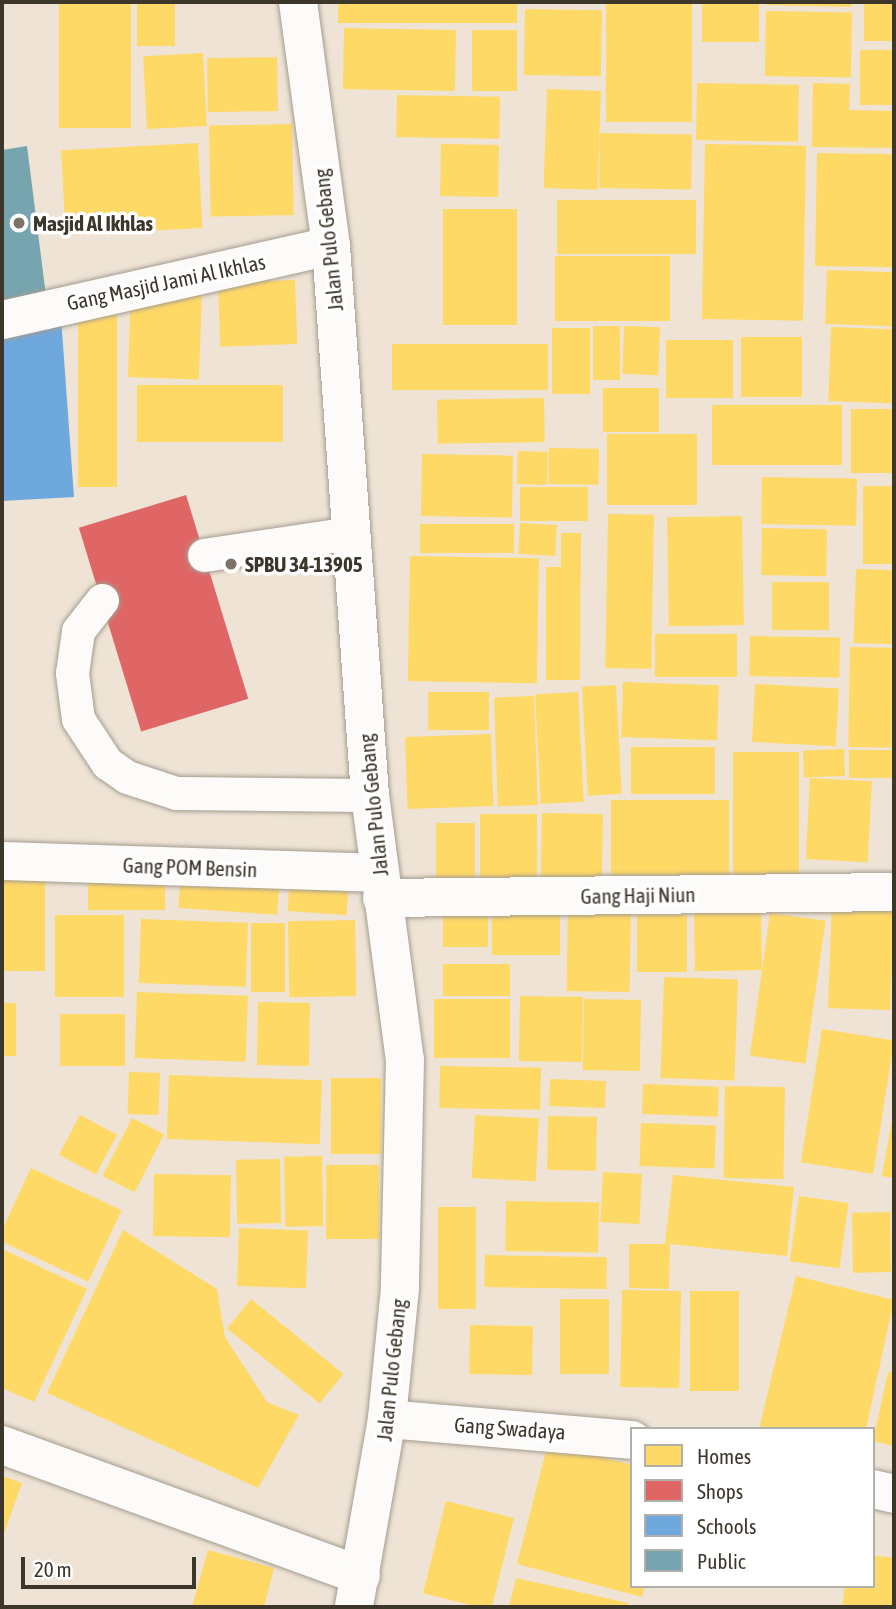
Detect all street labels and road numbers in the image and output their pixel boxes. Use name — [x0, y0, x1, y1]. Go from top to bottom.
street label: Jalan Pulo Gebang — [308, 168, 348, 312]
street label: Gang Masjid Jami Al Ikhlas — [64, 249, 268, 315]
street label: Jalan Pulo Gebang — [353, 733, 393, 877]
street label: Gang POM Bensin — [122, 852, 258, 882]
street label: Gang Haji Niun — [580, 881, 696, 909]
street label: Jalan Pulo Gebang — [371, 1298, 411, 1442]
street label: Gang Swadaya — [453, 1412, 567, 1444]

